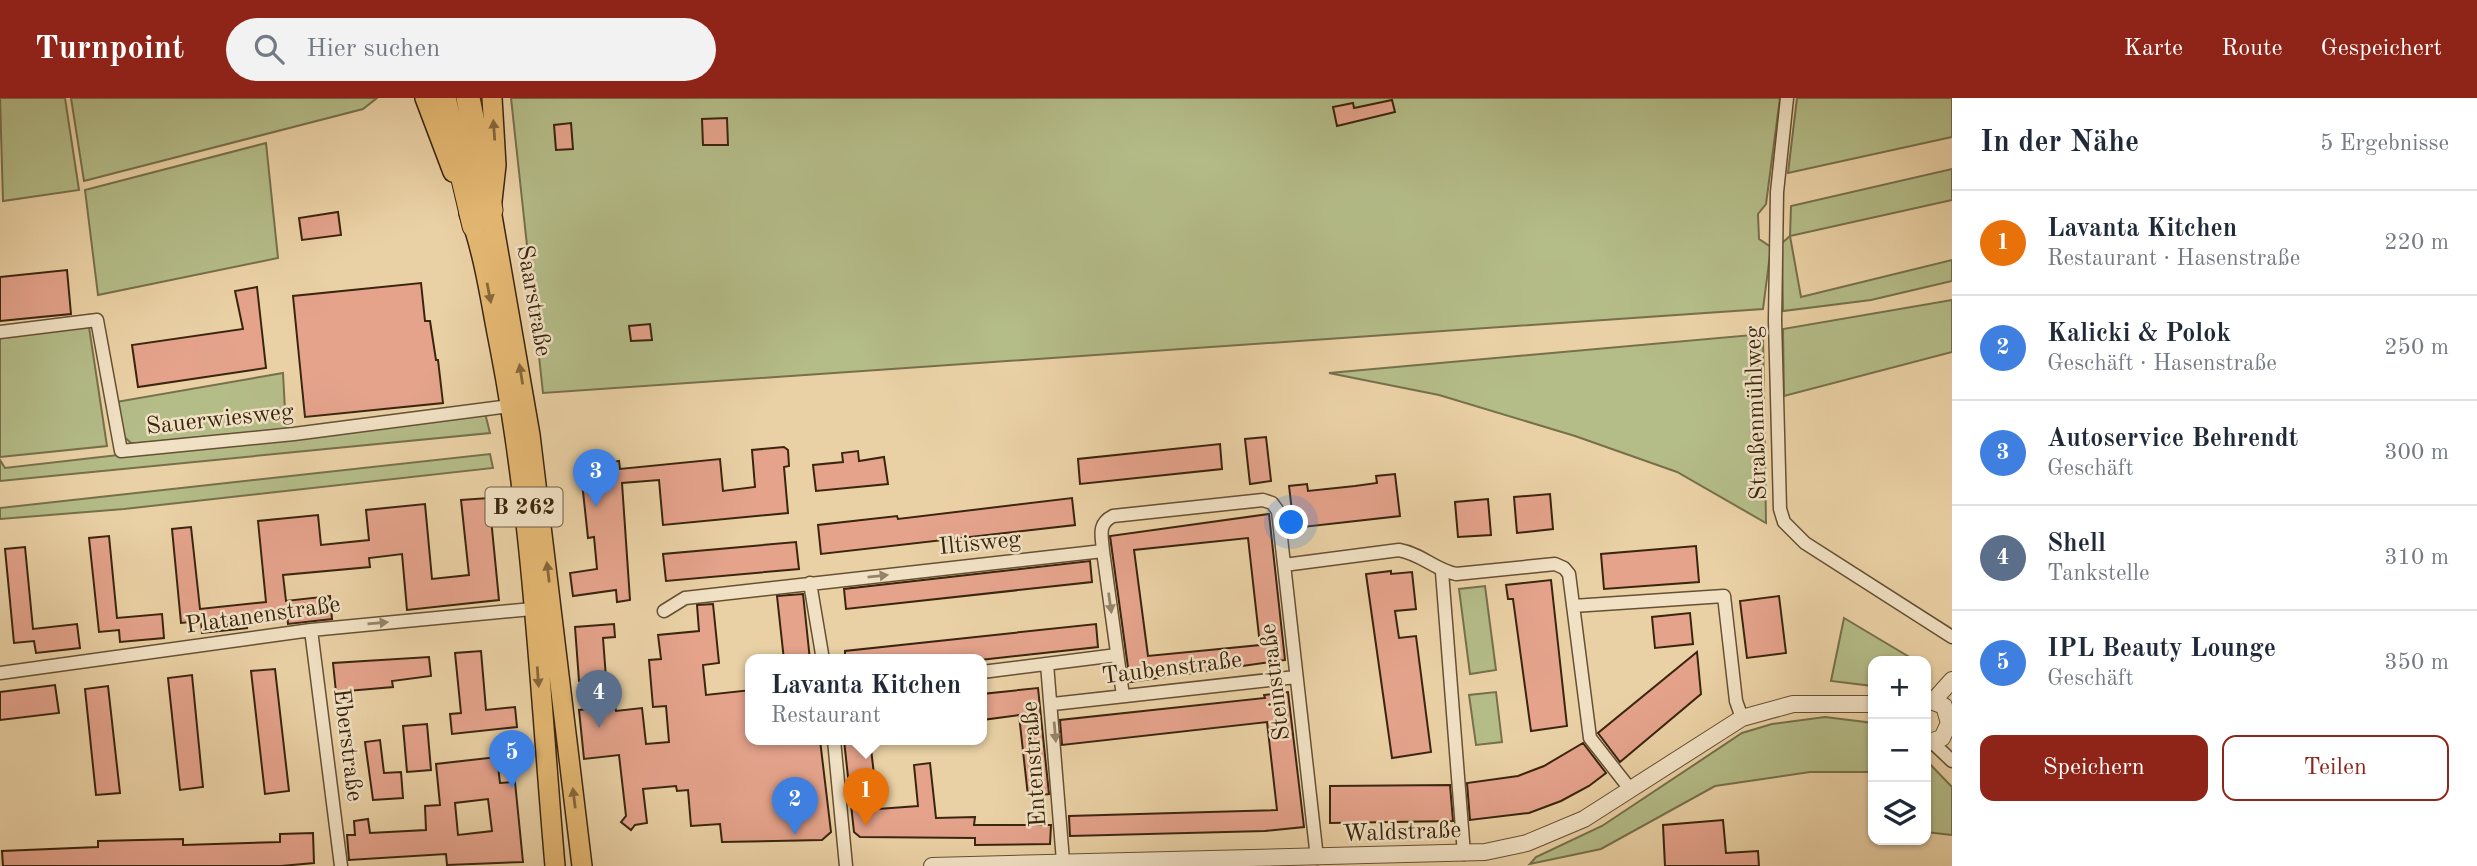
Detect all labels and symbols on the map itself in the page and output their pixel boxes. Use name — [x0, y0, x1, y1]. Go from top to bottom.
one-way arrow — [489, 118, 500, 140]
street label: Saarstraße — [511, 243, 555, 359]
one-way arrow — [483, 282, 494, 304]
street label: Straßenmühlweg — [1742, 325, 1772, 501]
one-way arrow — [515, 363, 526, 385]
street label: Sauerwiesweg — [145, 400, 295, 440]
pin: 3 — [573, 449, 619, 507]
road number: B 262 — [486, 488, 562, 526]
your location — [1274, 505, 1308, 539]
street label: Iltisweg — [938, 528, 1022, 560]
one-way arrow — [542, 561, 553, 583]
one-way arrow — [867, 570, 889, 581]
street label: Platanenstraße — [184, 593, 342, 639]
one-way arrow — [1105, 593, 1116, 615]
one-way arrow — [368, 617, 390, 628]
street label: Steinstraße — [1257, 622, 1295, 742]
street label: Taubenstraße — [1101, 648, 1243, 690]
one-way arrow — [533, 666, 544, 688]
pin: 4 — [576, 670, 622, 728]
street label: Eberstraße — [328, 687, 366, 803]
street label: Entenstraße — [1019, 700, 1051, 828]
one-way arrow — [1050, 721, 1061, 743]
pin: 5 — [489, 730, 535, 788]
pin: 1 — [843, 768, 889, 826]
pin: 2 — [772, 777, 818, 835]
one-way arrow — [568, 787, 579, 809]
street label: Waldstraße — [1342, 819, 1462, 847]

